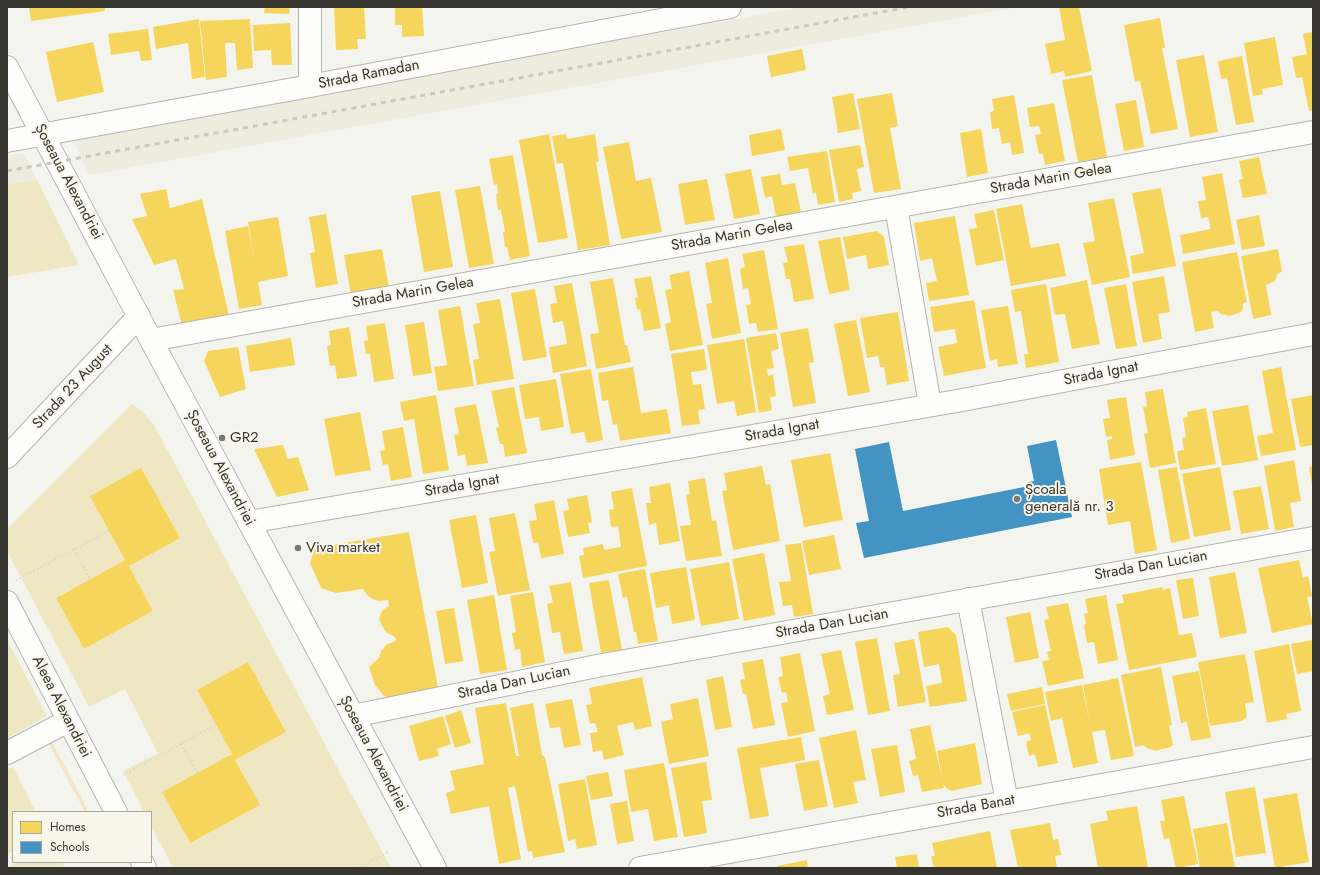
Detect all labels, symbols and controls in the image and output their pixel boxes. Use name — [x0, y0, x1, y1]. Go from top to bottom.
street label: Strada Ramadan — [317, 56, 421, 94]
street label: Șoseaua Alexandriei — [30, 121, 106, 243]
street label: Strada Marin Gelea — [989, 159, 1113, 199]
street label: Strada Marin Gelea — [670, 216, 794, 256]
street label: Strada Marin Gelea — [351, 273, 475, 313]
street label: Strada 23 August — [29, 341, 117, 433]
street label: Strada Ignat — [1062, 358, 1140, 390]
street label: Șoseaua Alexandriei — [182, 407, 258, 529]
street label: Strada Ignat — [743, 416, 821, 446]
place label: GR2 — [230, 429, 259, 447]
marker: GR2 — [217, 433, 227, 443]
street label: Strada Ignat — [423, 471, 501, 501]
place label: Școala generală nr. 3 — [1025, 481, 1114, 516]
marker: Școala generală nr. 3 — [1012, 494, 1022, 504]
place label: Viva market — [306, 539, 380, 557]
marker: Viva market — [293, 543, 303, 553]
street label: Strada Dan Lucian — [1093, 547, 1209, 585]
street label: Strada Dan Lucian — [774, 605, 890, 643]
street label: Aleea Alexandriei — [28, 653, 94, 761]
street label: Strada Dan Lucian — [456, 662, 572, 704]
street label: Șoseaua Alexandriei — [335, 693, 411, 815]
street label: Strada Banat — [936, 791, 1016, 823]
legend — [12, 811, 152, 863]
text: Homes — [50, 818, 86, 836]
text: Schools — [50, 838, 89, 856]

